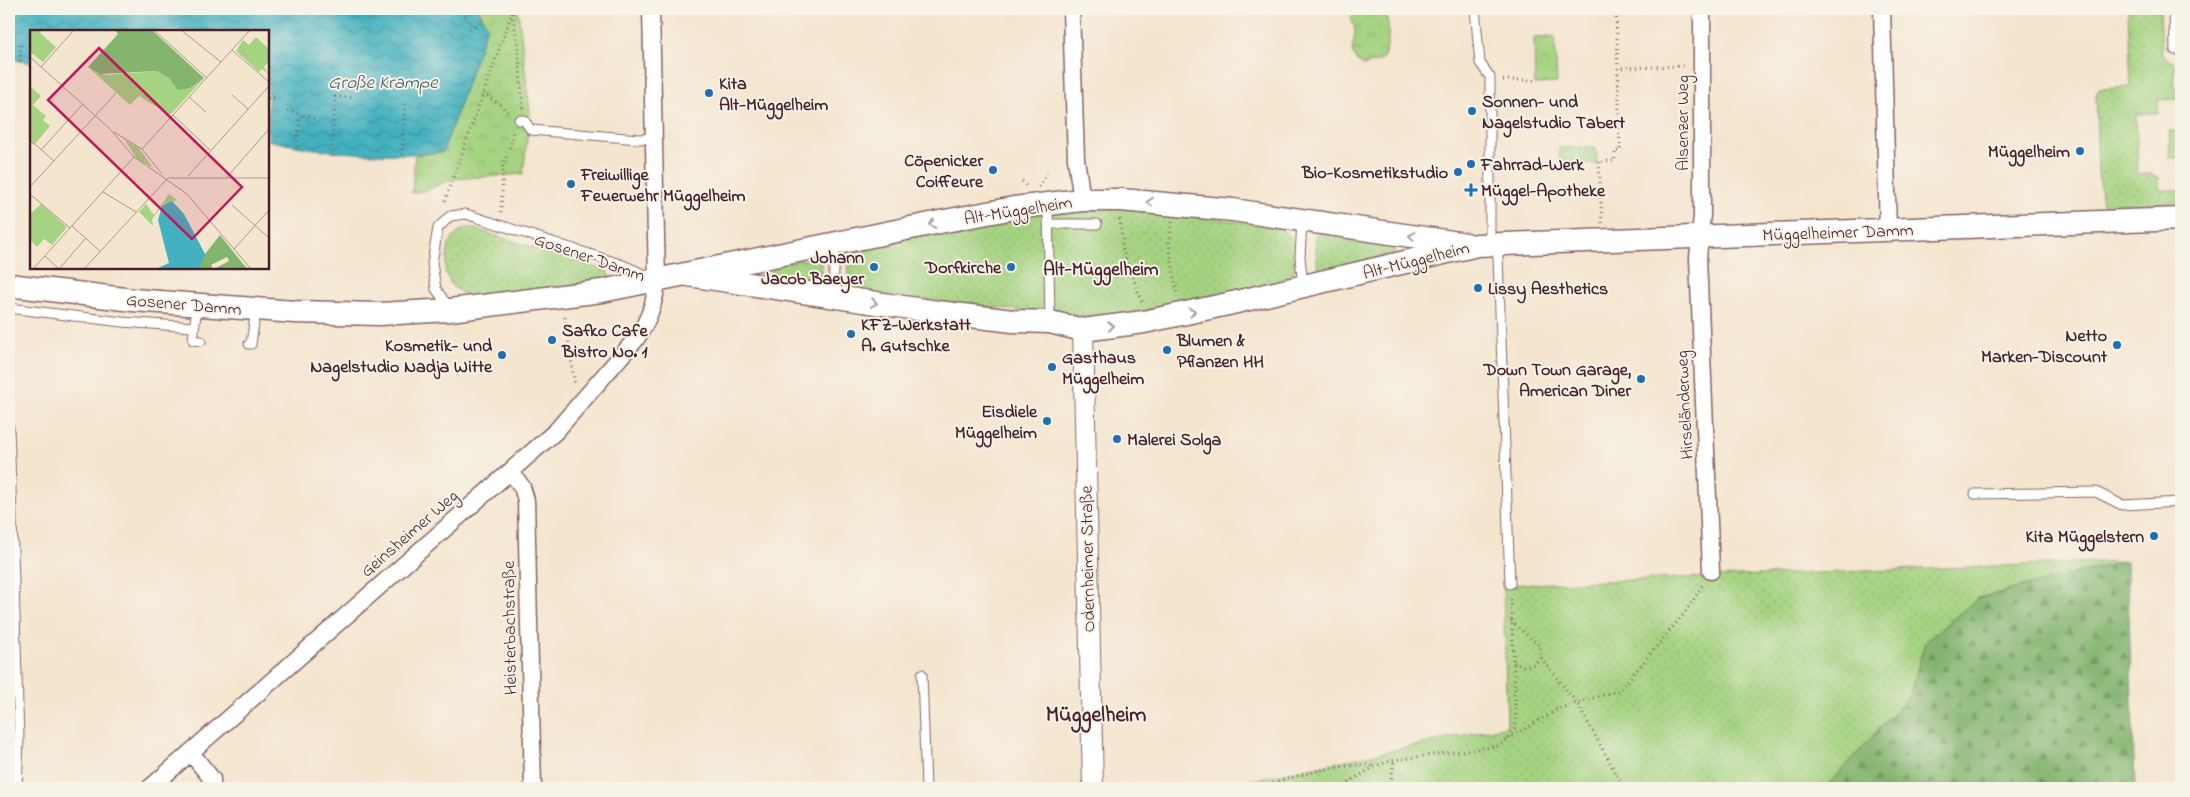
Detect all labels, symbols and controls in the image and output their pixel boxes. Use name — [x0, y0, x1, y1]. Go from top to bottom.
inset map — [30, 30, 269, 269]
water label: Große Krampe — [328, 70, 439, 97]
place label: Kita Alt-Müggelheim — [719, 72, 828, 120]
street label: Alsenzer Weg — [1671, 75, 1698, 171]
marker: Kita Alt-Müggelheim — [703, 87, 715, 99]
place label: Sonnen- und Nagelstudio Tabert — [1482, 90, 1626, 138]
marker: Sonnen- und Nagelstudio Tabert — [1466, 105, 1478, 117]
place label: Müggelheim — [1988, 140, 2070, 167]
marker: Müggelheim — [2074, 145, 2086, 157]
place label: Cöpenicker Coiffeure — [904, 149, 984, 196]
place label: Fahrrad-Werk — [1480, 153, 1585, 179]
marker: Fahrrad-Werk — [1465, 158, 1477, 170]
place label: Bio-Kosmetikstudio — [1301, 161, 1448, 187]
place label: Freiwillige Feuerwehr Müggelheim — [580, 163, 745, 211]
marker: Cöpenicker Coiffeure — [987, 164, 999, 176]
marker: Bio-Kosmetikstudio — [1452, 166, 1464, 178]
marker: Freiwillige Feuerwehr Müggelheim — [565, 178, 577, 190]
place label: Müggel-Apotheke — [1481, 179, 1606, 206]
marker: Müggel-Apotheke — [1465, 184, 1477, 196]
street label: Alt-Müggelheim — [962, 191, 1074, 234]
one-way arrow — [1146, 197, 1154, 208]
one-way arrow — [927, 218, 936, 229]
street label: Müggelheimer Damm — [1762, 218, 1914, 251]
street label: Gosener Damm — [530, 228, 648, 290]
one-way arrow — [1408, 231, 1416, 242]
street label: Alt-Müggelheim — [1360, 236, 1473, 289]
place label: Johann Jacob Baeyer — [761, 246, 864, 294]
place label: Dorfkirche — [924, 256, 1002, 282]
district label: Alt-Müggelheim — [1043, 257, 1159, 286]
marker: Johann Jacob Baeyer — [868, 261, 880, 273]
marker: Dorfkirche — [1005, 261, 1017, 273]
place label: Lissy Aesthetics — [1488, 277, 1608, 304]
marker: Lissy Aesthetics — [1472, 282, 1484, 294]
street label: Gosener Damm — [125, 288, 243, 324]
one-way arrow — [869, 298, 878, 308]
one-way arrow — [1187, 307, 1196, 318]
place label: KFZ-Werkstatt A. Gutschke — [861, 313, 972, 360]
place label: Safko Cafe Bistro No. 1 — [561, 319, 649, 366]
one-way arrow — [1106, 322, 1115, 332]
place label: Netto Marken-Discount — [1981, 324, 2108, 371]
marker: KFZ-Werkstatt A. Gutschke — [845, 328, 857, 340]
place label: Blumen & Pflanzen HH — [1176, 329, 1264, 376]
place label: Kosmetik- und Nagelstudio Nadja Witte — [310, 334, 493, 382]
marker: Safko Cafe Bistro No. 1 — [546, 334, 558, 346]
marker: Netto Marken-Discount — [2111, 339, 2123, 351]
marker: Blumen & Pflanzen HH — [1161, 344, 1173, 356]
place label: Gasthaus Müggelheim — [1062, 346, 1144, 394]
marker: Kosmetik- und Nagelstudio Nadja Witte — [496, 349, 508, 361]
street label: Hirseländerweg — [1670, 350, 1703, 460]
place label: Down Town Garage, American Diner — [1483, 358, 1631, 405]
marker: Gasthaus Müggelheim — [1046, 361, 1058, 373]
marker: Down Town Garage, American Diner — [1635, 373, 1647, 385]
place label: Eisdiele Müggelheim — [955, 400, 1038, 448]
marker: Eisdiele Müggelheim — [1041, 415, 1053, 427]
place label: Malerei Solga — [1127, 428, 1222, 455]
marker: Malerei Solga — [1111, 433, 1123, 445]
street label: Geinsheimer Weg — [355, 484, 466, 585]
street label: Odernheimer Straße — [1075, 484, 1103, 633]
place label: Kita Müggelstern — [2026, 525, 2144, 552]
marker: Kita Müggelstern — [2148, 530, 2160, 542]
street label: Heisterbachstraße — [497, 560, 525, 695]
district label: Müggelheim — [1046, 700, 1146, 733]

